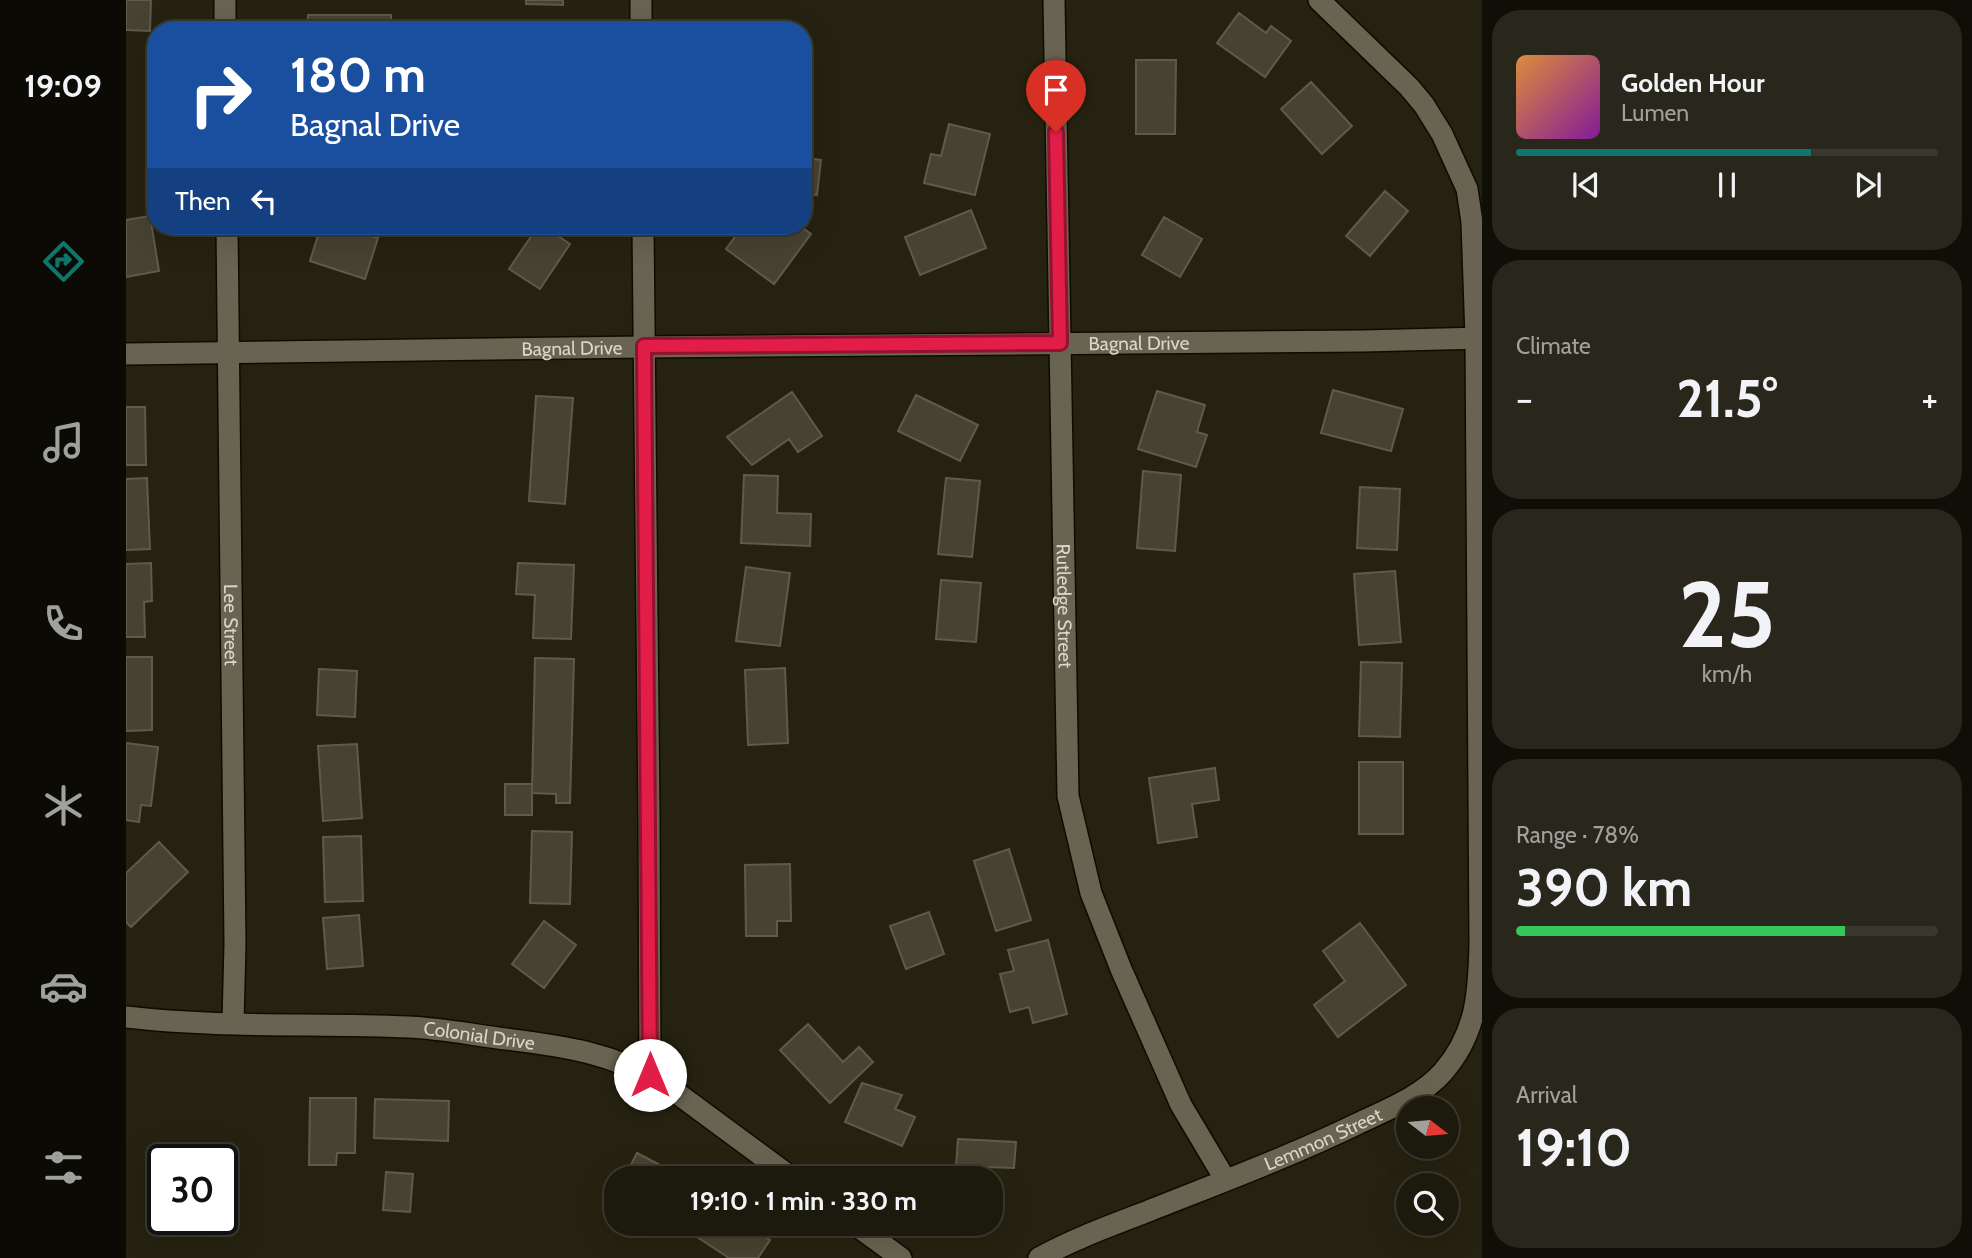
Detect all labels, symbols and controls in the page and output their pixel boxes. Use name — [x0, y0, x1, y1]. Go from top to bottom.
text: 180 m — [290, 45, 426, 104]
icon: right — [175, 49, 266, 140]
pin — [1026, 60, 1086, 132]
text: 19:09 — [24, 66, 102, 105]
text: Golden Hour — [1621, 67, 1764, 99]
icon: arrive — [1037, 71, 1075, 109]
text: Lumen — [1621, 99, 1689, 127]
text: Bagnal Drive — [290, 105, 460, 144]
icon: previous — [1567, 166, 1605, 204]
icon: pause — [1708, 166, 1746, 204]
icon: next — [1849, 166, 1887, 204]
icon: left — [245, 182, 283, 220]
text: Then — [175, 185, 231, 217]
icon: directions — [39, 237, 88, 286]
street label: Bagnal Drive — [1088, 331, 1190, 355]
text: Climate — [1516, 332, 1591, 360]
street label: Bagnal Drive — [521, 336, 623, 361]
text: 21.5° — [1676, 367, 1778, 430]
text: − — [1516, 375, 1533, 422]
text: + — [1921, 375, 1938, 422]
icon: music — [39, 418, 88, 467]
street label: Rutledge Street — [1052, 543, 1077, 669]
text: 25 — [1678, 559, 1776, 670]
street label: Lee Street — [219, 584, 243, 667]
icon: phone — [39, 599, 88, 648]
text: km/h — [1702, 660, 1752, 688]
icon: climate — [39, 781, 88, 830]
text: Range · 78% — [1516, 821, 1639, 849]
text: 390 km — [1516, 856, 1692, 919]
icon: car — [39, 962, 88, 1011]
street label: Colonial Drive — [423, 1017, 537, 1055]
position arrow — [613, 1038, 687, 1112]
text: Arrival — [1516, 1081, 1577, 1109]
north arrow — [1396, 1096, 1460, 1158]
map controls — [1396, 1096, 1459, 1236]
street label: Lemmon Street — [1261, 1103, 1386, 1176]
text: 19:10 — [1516, 1116, 1632, 1179]
icon: filters — [39, 1143, 88, 1192]
speed limit sign: 30 — [147, 1144, 238, 1235]
button: search — [1396, 1173, 1459, 1236]
text: 19:10 · 1 min · 330 m — [690, 1185, 917, 1217]

